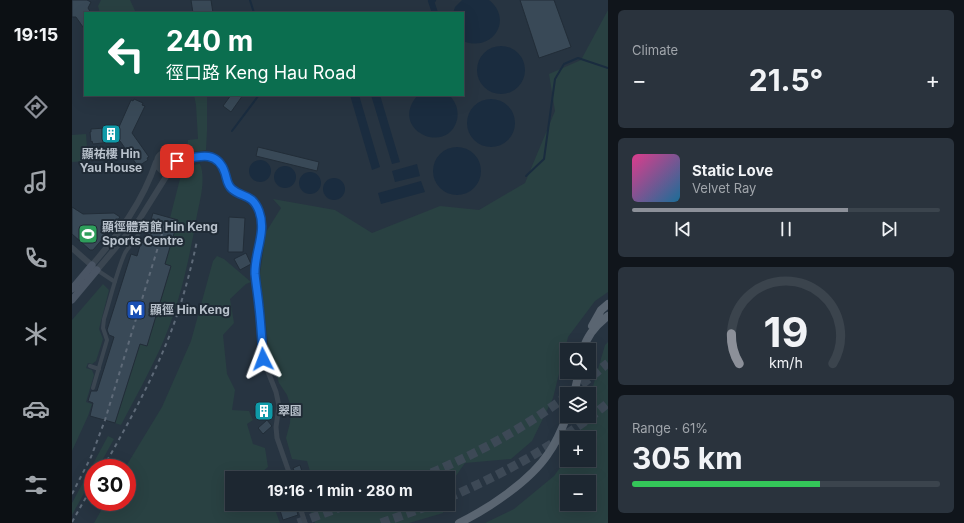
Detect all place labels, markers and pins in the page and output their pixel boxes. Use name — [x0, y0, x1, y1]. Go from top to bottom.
building icon: 顯祐樓 Hin Yau House — [100, 123, 122, 145]
pin — [160, 144, 194, 178]
place label: 顯祐樓 Hin Yau House — [80, 146, 142, 175]
place label: 顯徑體育館 Hin Keng Sports Centre — [102, 219, 218, 248]
sports icon: 顯徑體育館 Hin Keng Sports Centre — [77, 223, 99, 245]
metro station icon: 顯徑 Hin Keng — [125, 299, 147, 321]
place label: 顯徑 Hin Keng — [150, 302, 230, 317]
building icon: 翠園 — [253, 400, 275, 422]
place label: 翠園 — [278, 403, 302, 418]

